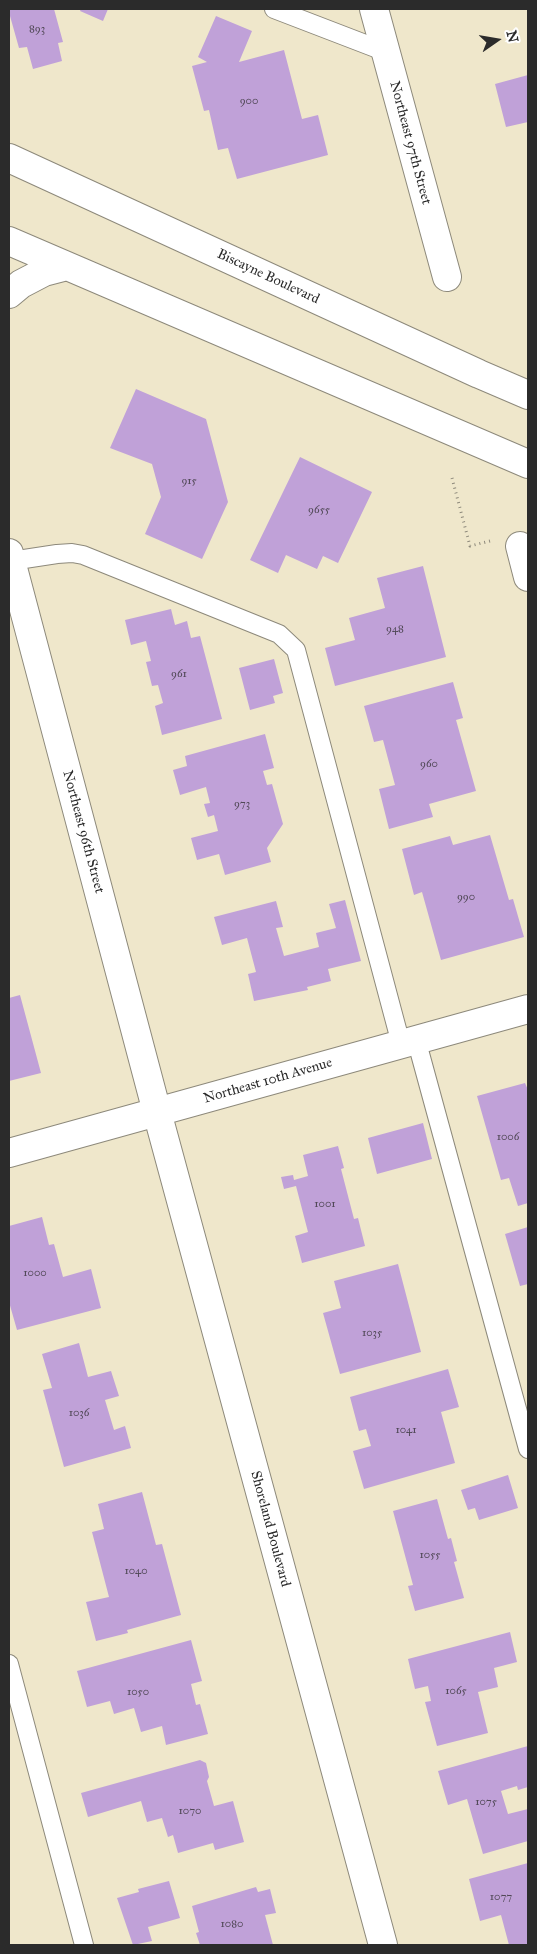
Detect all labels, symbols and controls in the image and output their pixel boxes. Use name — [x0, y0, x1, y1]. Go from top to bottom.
north arrow — [472, 15, 522, 65]
house number: 893 — [29, 22, 45, 36]
text: N — [502, 29, 522, 44]
street label: Northeast 97th Street — [385, 79, 435, 207]
house number: 900 — [240, 94, 258, 108]
street label: Biscayne Boulevard — [214, 246, 322, 308]
house number: 915 — [181, 474, 197, 488]
house number: 9655 — [308, 503, 330, 517]
house number: 948 — [386, 622, 404, 636]
house number: 961 — [171, 667, 187, 681]
house number: 960 — [420, 757, 438, 771]
street label: Northeast 96th Street — [58, 769, 108, 895]
house number: 973 — [234, 797, 250, 811]
house number: 990 — [457, 890, 475, 904]
street label: Northeast 10th Avenue — [202, 1055, 334, 1107]
house number: 1006 — [497, 1130, 519, 1144]
house number: 1001 — [314, 1197, 336, 1211]
house number: 1000 — [23, 1266, 47, 1280]
house number: 1035 — [362, 1326, 382, 1340]
house number: 1036 — [69, 1406, 89, 1420]
house number: 1041 — [395, 1423, 417, 1437]
street label: Shoreland Boulevard — [246, 1469, 294, 1589]
house number: 1055 — [420, 1548, 440, 1562]
house number: 1040 — [124, 1564, 148, 1578]
house number: 1065 — [445, 1684, 467, 1698]
house number: 1050 — [127, 1685, 149, 1699]
house number: 1075 — [475, 1795, 497, 1809]
house number: 1070 — [179, 1804, 201, 1818]
house number: 1077 — [490, 1890, 512, 1904]
house number: 1080 — [221, 1917, 243, 1931]

